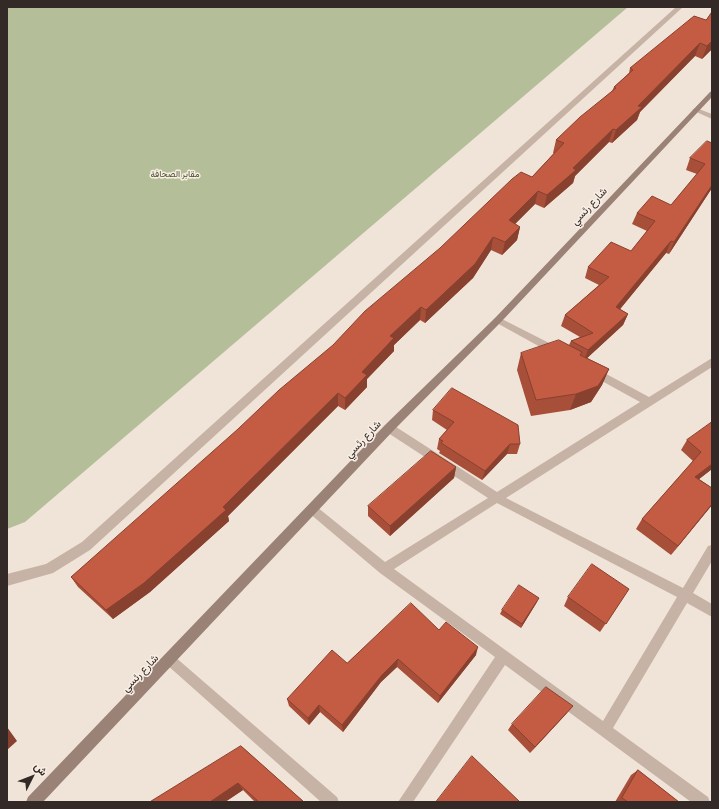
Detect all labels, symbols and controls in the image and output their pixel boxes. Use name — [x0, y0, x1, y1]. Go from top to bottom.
park label: مقابر الصحافة — [150, 169, 200, 179]
street label: شارع رئسي — [568, 184, 610, 228]
street label: شارع رئسي — [342, 417, 384, 461]
street label: شارع رئسي — [119, 651, 161, 695]
north arrow — [12, 757, 52, 797]
text: ش — [32, 759, 51, 778]

